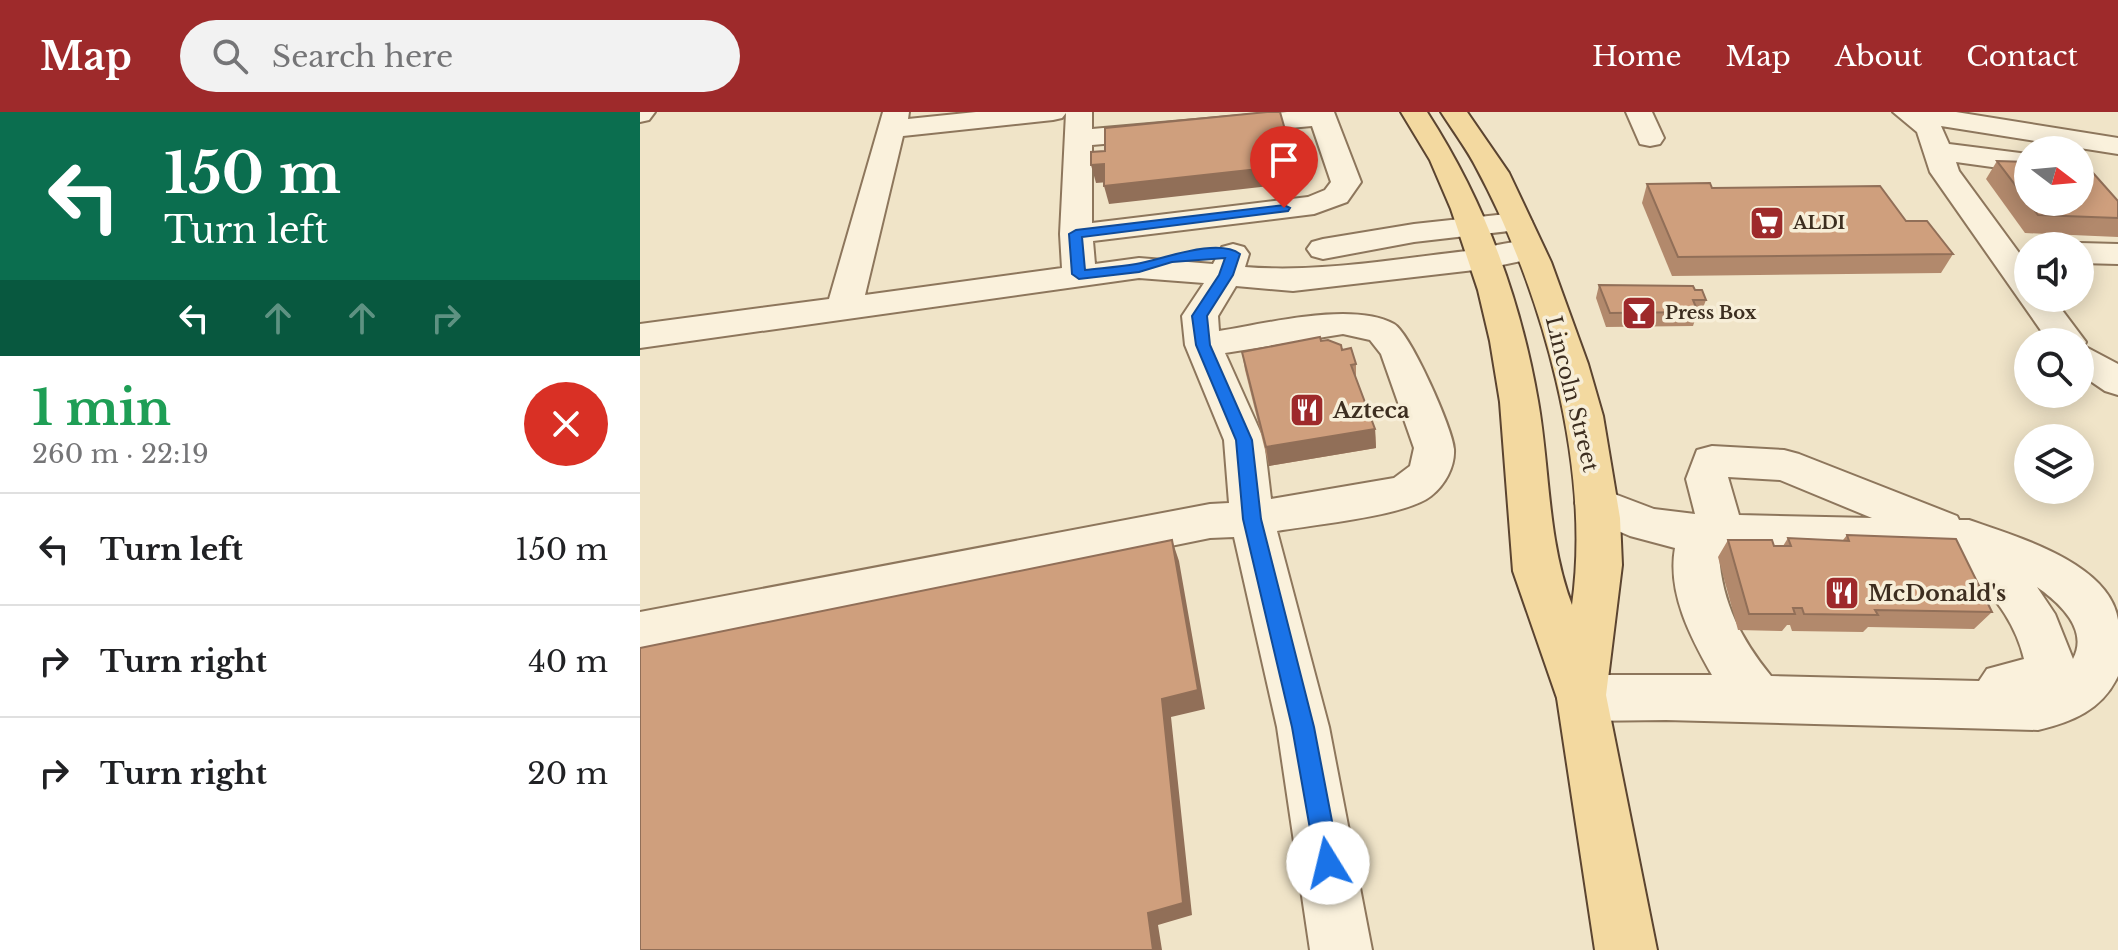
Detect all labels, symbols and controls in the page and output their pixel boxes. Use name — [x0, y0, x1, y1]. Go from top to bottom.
search box — [180, 20, 740, 92]
text: Map — [40, 33, 132, 80]
icon: search — [208, 34, 252, 78]
text: Search here — [272, 38, 453, 75]
text: Home — [1592, 39, 1682, 74]
text: Map — [1726, 39, 1791, 74]
text: About — [1835, 39, 1922, 74]
text: Contact — [1966, 39, 2078, 74]
pin — [1250, 126, 1318, 208]
north arrow — [2014, 136, 2094, 216]
map controls — [2014, 136, 2094, 504]
icon: arrive — [1262, 138, 1306, 182]
text: 150 m — [164, 139, 341, 208]
icon: left — [32, 144, 136, 248]
supermarket icon: ALDI — [1748, 204, 1786, 242]
text: Turn left — [164, 208, 328, 253]
place label: ALDI — [1792, 212, 1845, 234]
button: sound — [2014, 232, 2094, 312]
bar icon: Press Box — [1620, 294, 1658, 332]
icon: left — [172, 296, 216, 340]
icon: ahead — [256, 296, 300, 340]
icon: ahead — [340, 296, 384, 340]
icon: right — [424, 296, 468, 340]
place label: Press Box — [1665, 302, 1757, 324]
street label: Lincoln Street — [1540, 313, 1605, 475]
button: search — [2014, 328, 2094, 408]
text: 1 min — [32, 378, 171, 438]
button: close — [524, 382, 608, 466]
restaurant icon: Azteca — [1288, 391, 1326, 429]
place label: Azteca — [1332, 397, 1410, 424]
button: layers — [2014, 424, 2094, 504]
text: 260 m · 22:19 — [32, 438, 209, 470]
icon: left — [32, 527, 76, 571]
text: Turn left — [100, 531, 243, 568]
text: 150 m — [515, 531, 608, 568]
restaurant icon: McDonald's — [1823, 574, 1861, 612]
place label: McDonald's — [1868, 580, 2006, 607]
icon: right — [32, 639, 76, 683]
text: Turn right — [100, 643, 267, 680]
text: 40 m — [528, 643, 608, 680]
icon: right — [32, 751, 76, 795]
text: Turn right — [100, 755, 267, 792]
text: 20 m — [527, 755, 608, 792]
position arrow — [1286, 821, 1370, 905]

